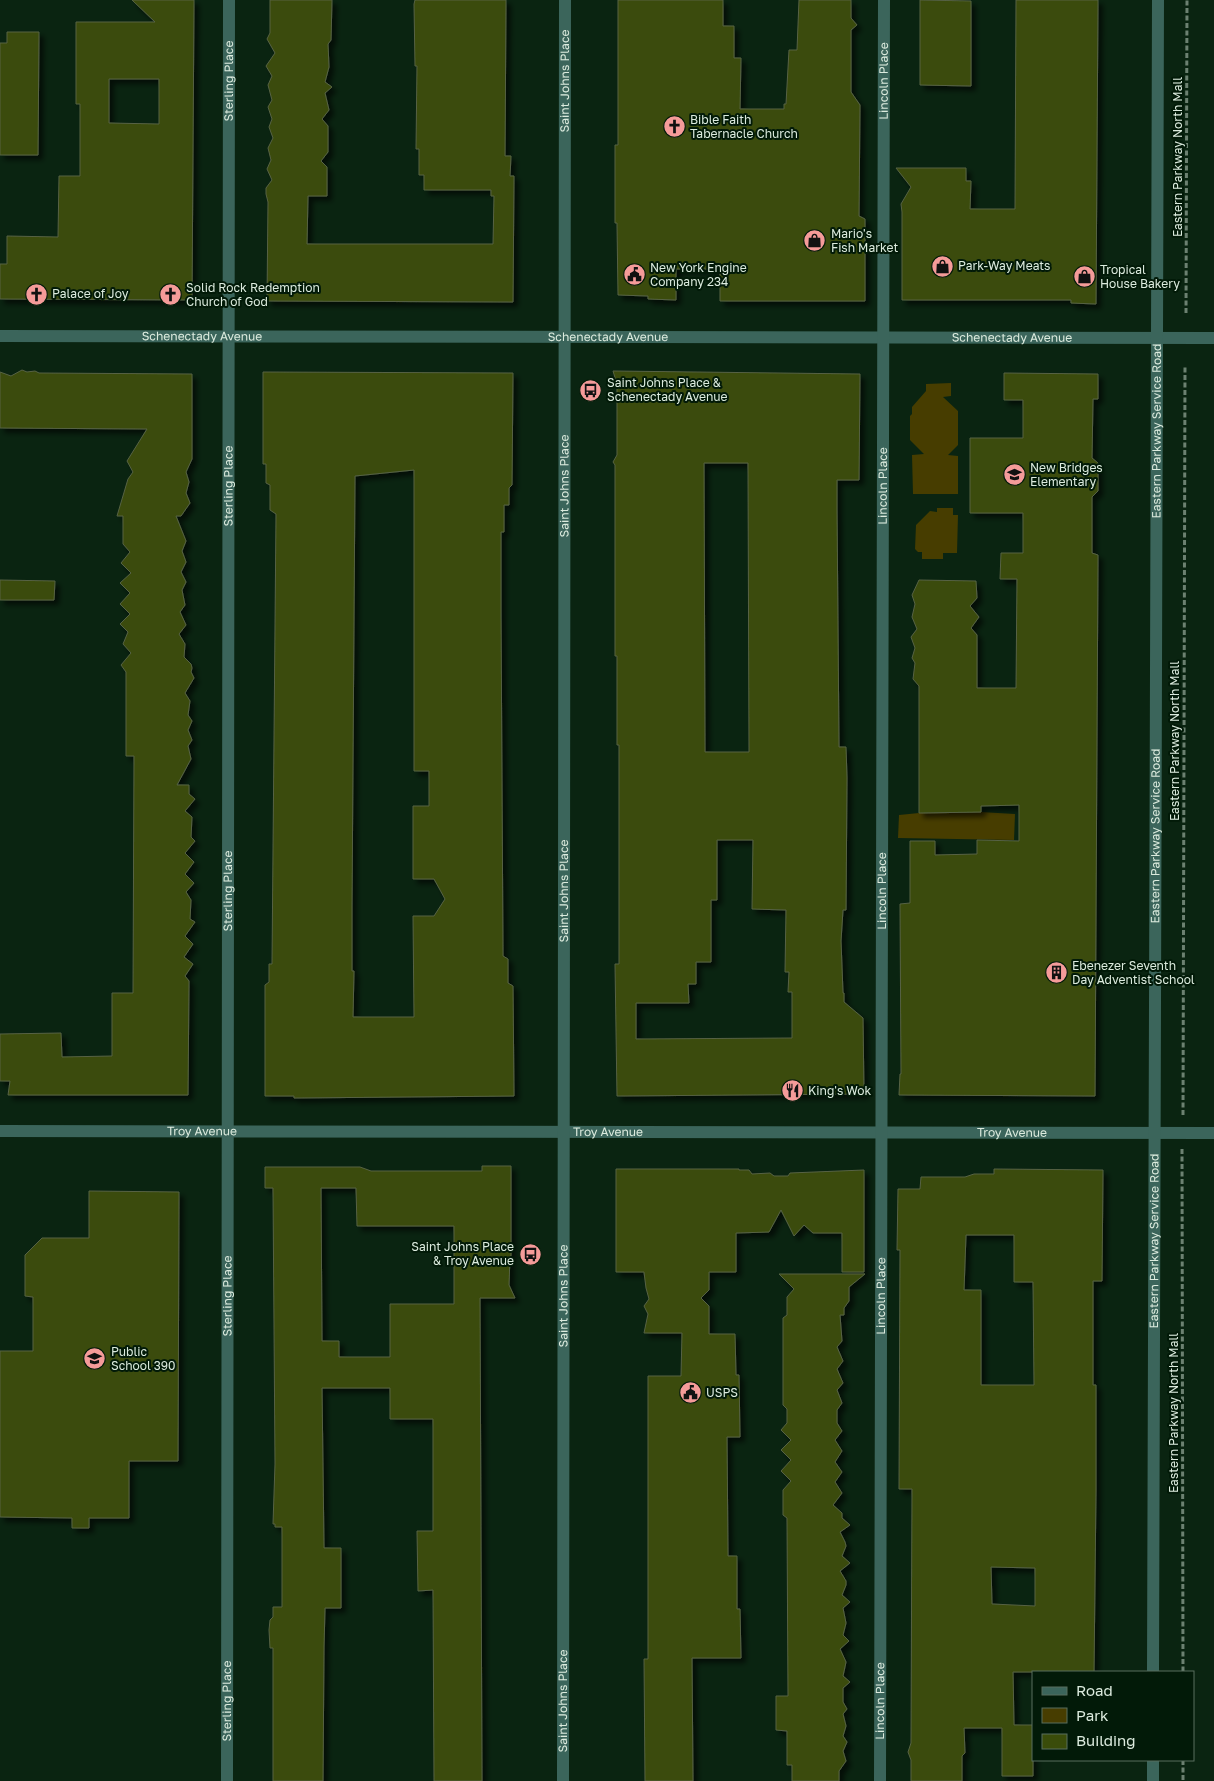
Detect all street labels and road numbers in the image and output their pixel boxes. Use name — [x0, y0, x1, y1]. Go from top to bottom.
street label: Saint Johns Place — [557, 30, 572, 132]
street label: Sterling Place — [221, 41, 236, 121]
street label: Lincoln Place — [876, 42, 891, 120]
street label: Eastern Parkway North Mall — [1170, 77, 1185, 237]
street label: Schenectady Avenue — [142, 328, 262, 343]
street label: Schenectady Avenue — [548, 329, 668, 344]
street label: Schenectady Avenue — [952, 330, 1072, 345]
street label: Eastern Parkway Service Road — [1148, 344, 1164, 518]
street label: Saint Johns Place — [556, 435, 572, 537]
street label: Sterling Place — [220, 446, 235, 526]
street label: Lincoln Place — [875, 447, 890, 525]
street label: Eastern Parkway North Mall — [1167, 661, 1182, 821]
street label: Eastern Parkway Service Road — [1147, 749, 1163, 923]
street label: Saint Johns Place — [556, 840, 571, 942]
street label: Sterling Place — [220, 851, 235, 931]
street label: Lincoln Place — [874, 852, 889, 930]
street label: Troy Avenue — [167, 1123, 237, 1138]
street label: Troy Avenue — [573, 1124, 643, 1139]
street label: Troy Avenue — [977, 1125, 1047, 1140]
street label: Eastern Parkway Service Road — [1146, 1154, 1162, 1328]
street label: Saint Johns Place — [555, 1245, 571, 1347]
street label: Sterling Place — [219, 1256, 235, 1336]
street label: Lincoln Place — [873, 1257, 888, 1335]
street label: Eastern Parkway North Mall — [1166, 1333, 1181, 1493]
street label: Saint Johns Place — [555, 1650, 570, 1752]
street label: Sterling Place — [219, 1661, 234, 1741]
street label: Lincoln Place — [872, 1662, 887, 1740]

